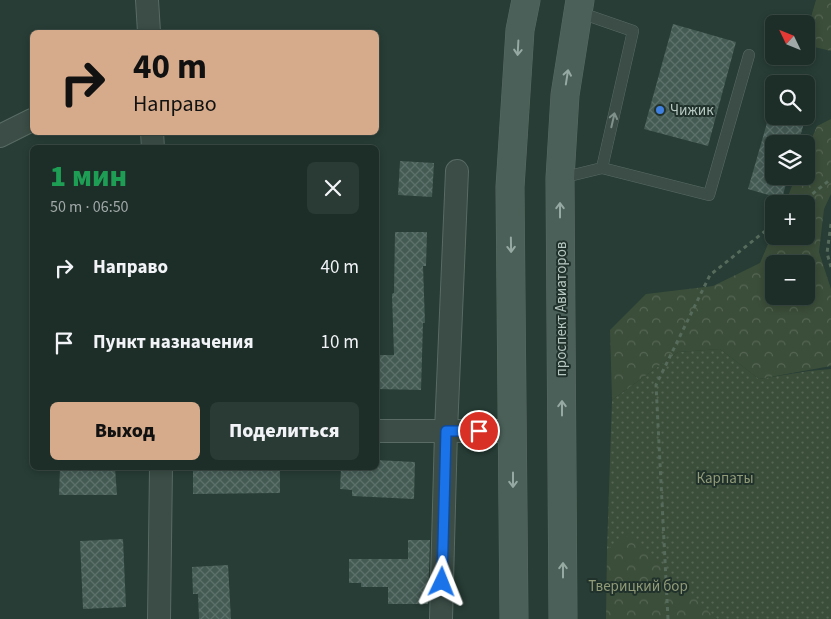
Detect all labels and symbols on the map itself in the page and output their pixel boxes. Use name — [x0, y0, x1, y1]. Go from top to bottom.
north arrow — [765, 15, 815, 65]
one-way arrow — [514, 40, 523, 56]
one-way arrow — [563, 69, 573, 85]
place label: Чижик — [670, 100, 714, 121]
marker: Чижик — [654, 104, 666, 116]
one-way arrow — [609, 113, 618, 129]
one-way arrow — [555, 203, 565, 219]
one-way arrow — [506, 237, 516, 253]
street label: проспект Авиаторов — [551, 241, 572, 376]
one-way arrow — [557, 400, 566, 416]
pin — [458, 410, 500, 452]
park label: Карпаты — [696, 468, 754, 489]
one-way arrow — [508, 472, 518, 488]
position arrow — [415, 555, 467, 607]
one-way arrow — [558, 563, 568, 579]
park label: Тверицкий бор — [588, 576, 688, 597]

